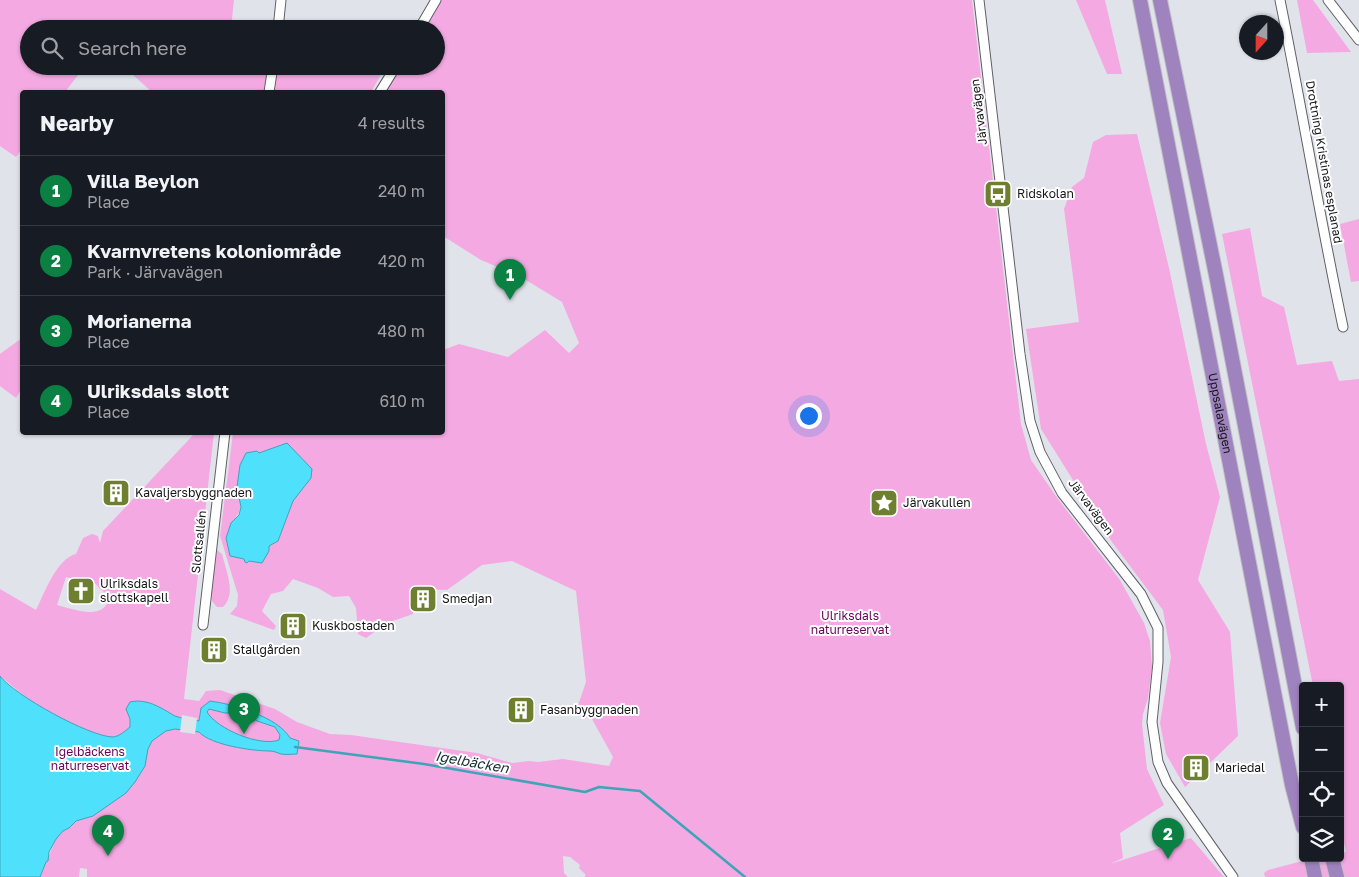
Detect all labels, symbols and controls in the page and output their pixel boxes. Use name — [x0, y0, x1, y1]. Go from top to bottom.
north arrow — [1239, 15, 1284, 60]
search box — [20, 20, 445, 75]
icon: search — [38, 34, 66, 62]
text: Search here — [78, 36, 187, 59]
street label: Järvavägen — [967, 78, 990, 146]
street label: Drottning Kristinas esplanad — [1303, 79, 1346, 244]
text: Nearby — [40, 110, 114, 136]
text: 4 results — [358, 113, 425, 133]
text: Villa Beylon — [87, 169, 199, 192]
bus stop icon: Ridskolan — [983, 179, 1013, 209]
text: 1 — [52, 181, 60, 201]
text: 240 m — [378, 181, 425, 201]
place label: Ridskolan — [1017, 186, 1074, 201]
text: Place — [87, 192, 130, 212]
text: Kvarnvretens koloniområde — [87, 239, 341, 262]
text: 2 — [51, 251, 61, 271]
text: 420 m — [378, 251, 425, 271]
pin: 1 — [494, 259, 526, 300]
text: Park · Järvavägen — [87, 262, 223, 282]
text: Morianerna — [87, 309, 192, 332]
text: 3 — [51, 321, 61, 341]
text: 480 m — [377, 321, 425, 341]
text: Place — [87, 332, 130, 352]
street label: Uppsalavägen — [1205, 371, 1236, 455]
text: Ulriksdals slott — [87, 379, 229, 402]
text: 4 — [51, 391, 61, 411]
text: 610 m — [379, 391, 425, 411]
text: Place — [87, 402, 130, 422]
your location — [796, 403, 822, 429]
street label: Järvavägen — [1065, 476, 1117, 538]
building icon: Kavaljersbyggnaden — [101, 478, 131, 508]
place label: Kavaljersbyggnaden — [135, 485, 252, 500]
place icon: Järvakullen — [869, 488, 899, 518]
place label: Järvakullen — [903, 495, 971, 510]
street label: Slottsallén — [188, 510, 209, 574]
church icon: Ulriksdals slottskapell — [66, 576, 96, 606]
place label: Ulriksdals slottskapell — [100, 576, 169, 605]
building icon: Smedjan — [408, 584, 438, 614]
place label: Smedjan — [442, 591, 492, 606]
park label: Ulriksdals naturreservat — [811, 608, 889, 637]
building icon: Kuskbostaden — [278, 611, 308, 641]
place label: Kuskbostaden — [312, 618, 395, 633]
building icon: Stallgården — [199, 635, 229, 665]
place label: Stallgården — [233, 642, 300, 657]
map controls — [1299, 682, 1344, 862]
button: + — [1299, 682, 1344, 727]
pin: 3 — [228, 693, 260, 734]
building icon: Fasanbyggnaden — [506, 695, 536, 725]
place label: Fasanbyggnaden — [540, 702, 638, 717]
button: − — [1299, 727, 1344, 772]
park label: Igelbäckens naturreservat — [51, 744, 129, 773]
water label: Igelbäcken — [434, 747, 511, 777]
building icon: Mariedal — [1181, 753, 1211, 783]
place label: Mariedal — [1215, 760, 1265, 775]
button: locate — [1299, 772, 1344, 817]
pin: 4 — [92, 815, 124, 856]
button: layers — [1299, 817, 1344, 862]
pin: 2 — [1152, 818, 1184, 859]

